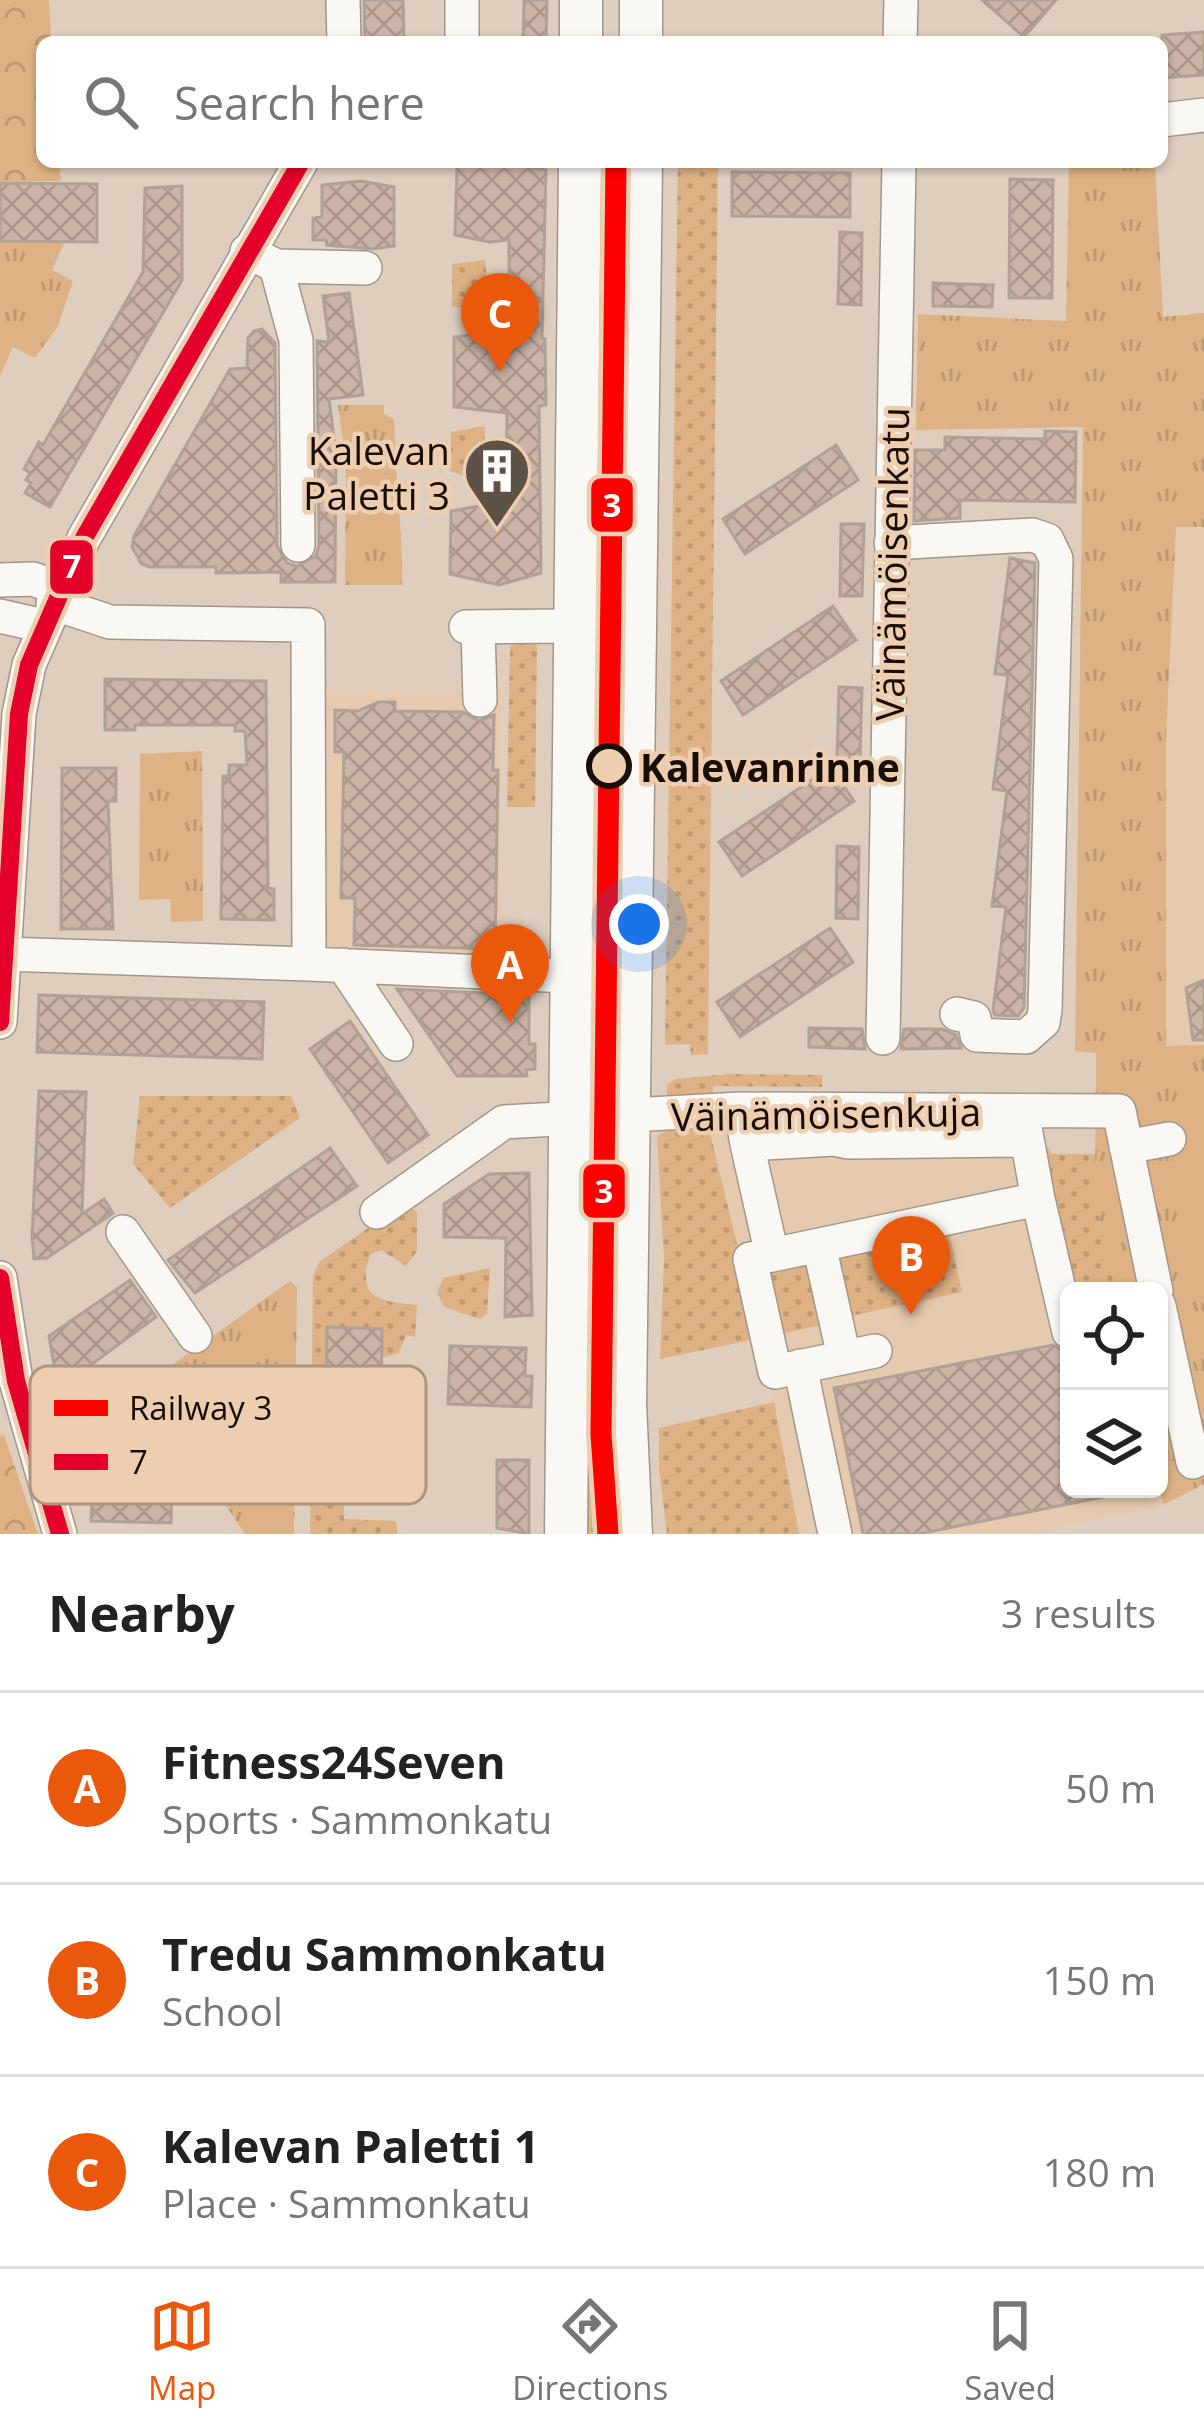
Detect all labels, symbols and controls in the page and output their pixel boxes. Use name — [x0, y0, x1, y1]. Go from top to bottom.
search box — [36, 36, 1168, 168]
icon: search — [78, 69, 144, 135]
text: Search here — [174, 72, 425, 133]
pin: C — [461, 273, 539, 372]
street label: Väinämöisenkatu — [862, 406, 920, 722]
place label: Kalevan Paletti 3 — [303, 423, 450, 521]
building icon: Kalevan Paletti 3 — [462, 436, 532, 530]
line badge: 3 — [589, 476, 635, 534]
text: 3 — [603, 482, 621, 527]
line badge: 7 — [48, 538, 95, 596]
text: 7 — [63, 543, 81, 588]
place label: Kalevanrinne — [640, 740, 900, 793]
marker: Kalevanrinne — [588, 745, 630, 787]
your location — [609, 894, 669, 954]
pin: A — [471, 924, 549, 1023]
street label: Väinämöisenkuja — [671, 1084, 981, 1142]
line badge: 3 — [581, 1162, 627, 1220]
text: 3 — [595, 1168, 613, 1213]
pin: B — [872, 1216, 950, 1315]
map controls — [1060, 1282, 1168, 1498]
button: locate — [1060, 1282, 1168, 1390]
legend — [30, 1366, 426, 1504]
text: Railway 3 — [129, 1385, 272, 1430]
button: layers — [1060, 1390, 1168, 1498]
text: 7 — [129, 1439, 148, 1484]
text: Nearby — [48, 1577, 235, 1647]
text: 3 results — [1001, 1586, 1156, 1639]
text: Fitness24Seven — [162, 1731, 505, 1792]
text: A — [74, 1761, 100, 1814]
text: 50 m — [1065, 1761, 1156, 1814]
text: Sports · Sammonkatu — [162, 1792, 552, 1845]
text: Tredu Sammonkatu — [162, 1923, 607, 1984]
text: B — [74, 1953, 100, 2006]
text: 150 m — [1043, 1953, 1156, 2006]
text: School — [162, 1984, 283, 2037]
text: Kalevan Paletti 1 — [162, 2115, 539, 2176]
text: C — [75, 2145, 99, 2198]
text: 180 m — [1043, 2145, 1156, 2198]
text: Place · Sammonkatu — [162, 2176, 531, 2229]
tab: Map — [148, 2293, 216, 2410]
tab: Directions — [512, 2293, 668, 2410]
tab: Saved — [964, 2293, 1056, 2410]

